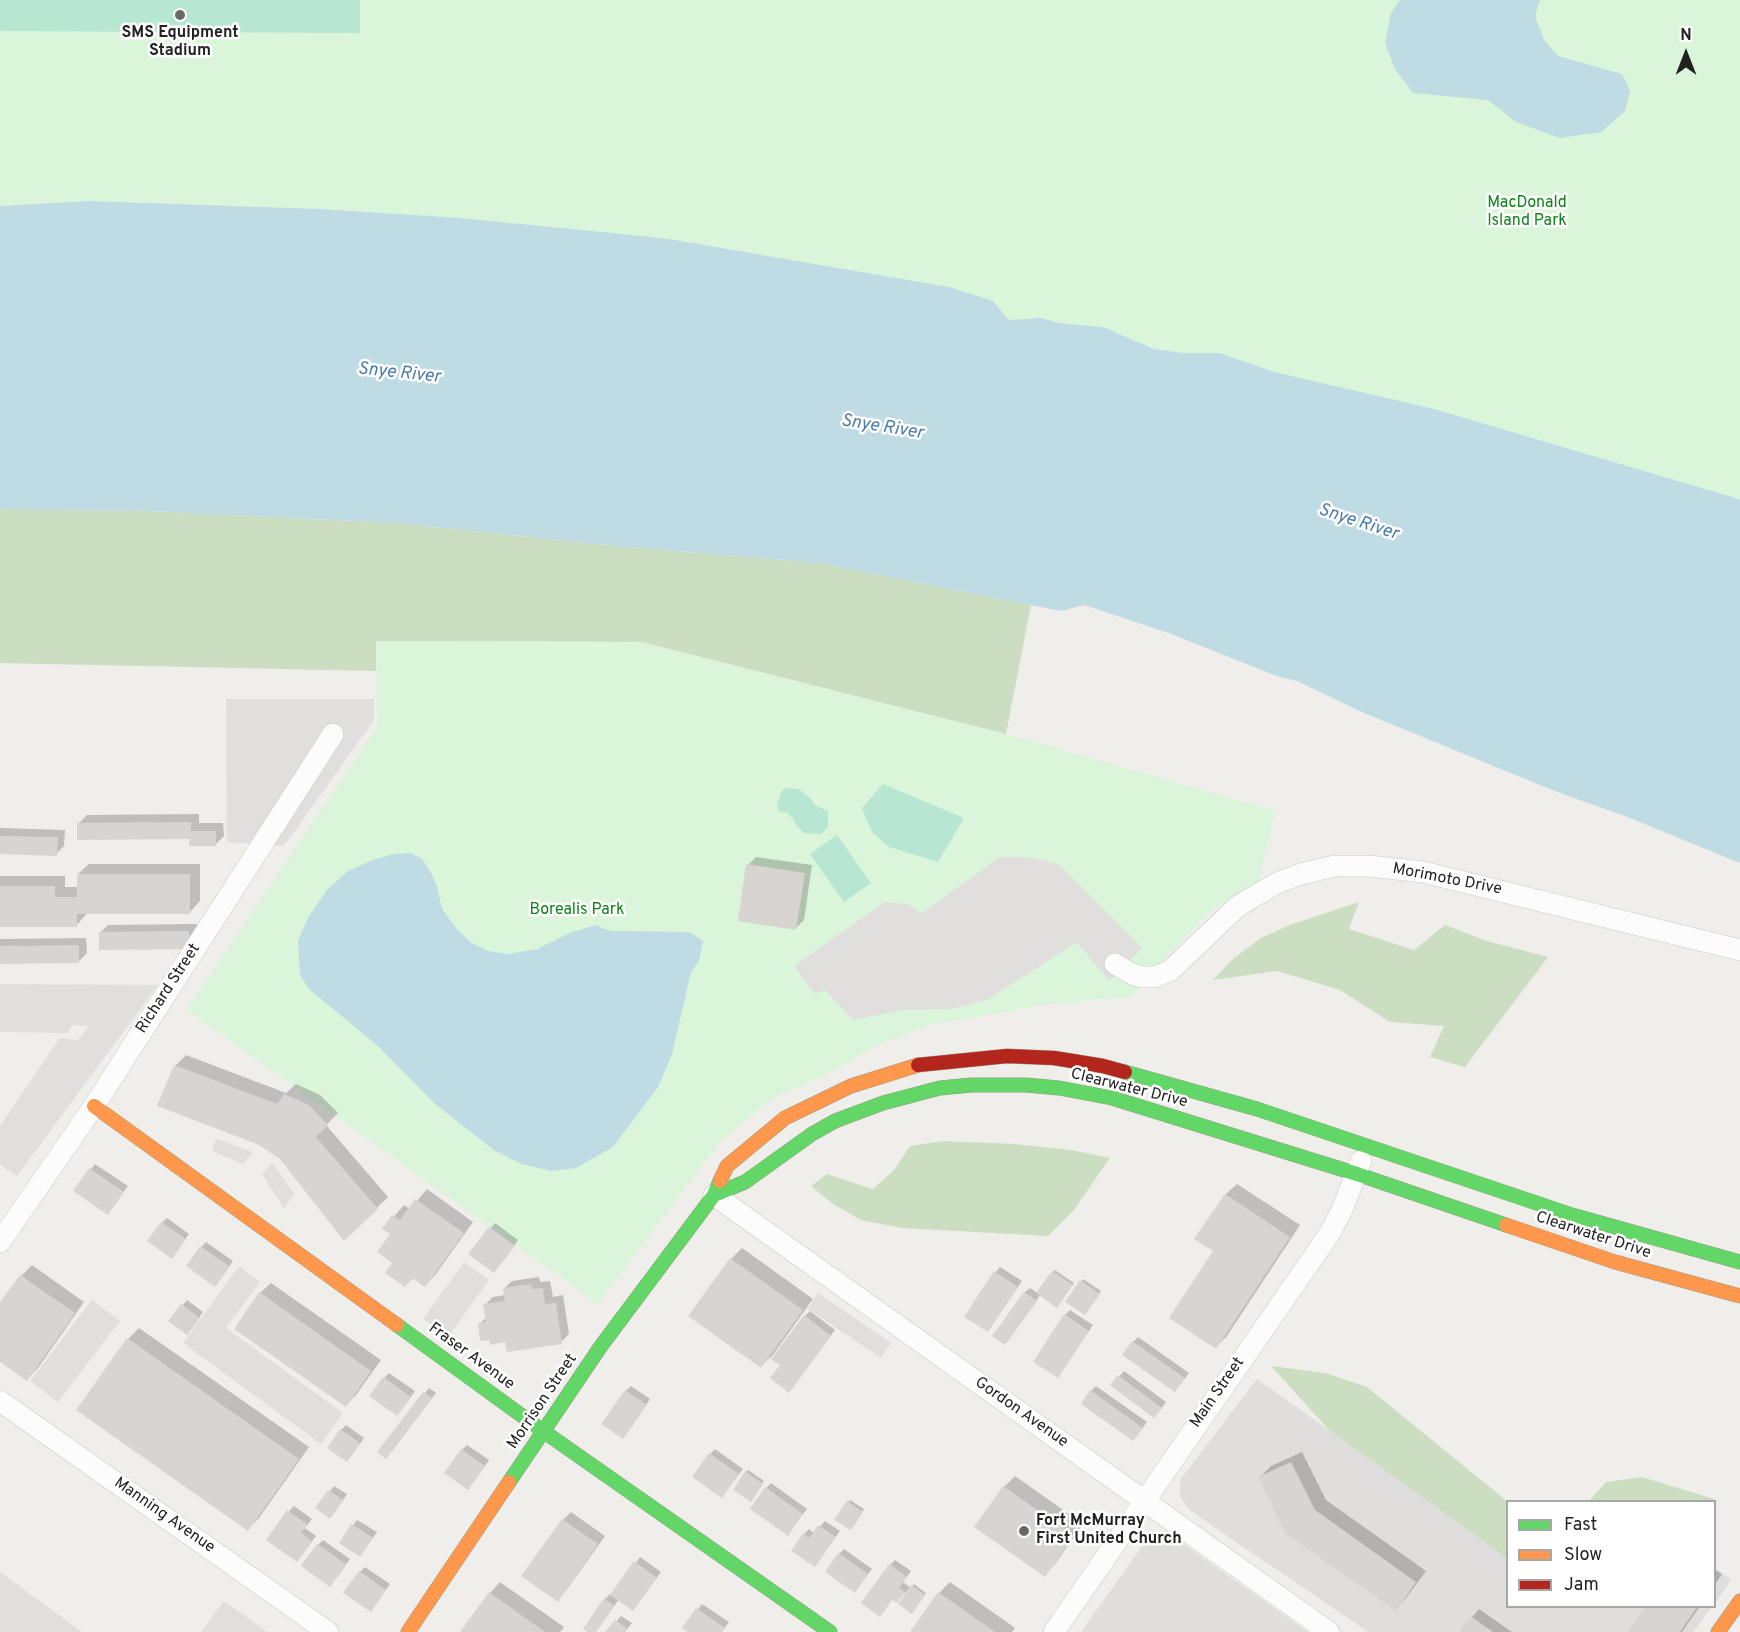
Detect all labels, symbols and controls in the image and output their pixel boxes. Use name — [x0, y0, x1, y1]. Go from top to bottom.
marker: SMS Equipment Stadium — [173, 8, 187, 22]
place label: SMS Equipment Stadium — [122, 24, 238, 62]
north arrow — [1656, 24, 1716, 84]
text: N — [1680, 26, 1692, 46]
park label: MacDonald Island Park — [1487, 194, 1567, 232]
water label: Snye River — [357, 359, 441, 389]
water label: Snye River — [839, 411, 925, 445]
water label: Snye River — [1315, 500, 1401, 546]
street label: Morimoto Drive — [1391, 860, 1503, 900]
park label: Borealis Park — [530, 901, 624, 921]
street label: Richard Street — [133, 941, 205, 1037]
street label: Clearwater Drive — [1068, 1065, 1190, 1113]
street label: Clearwater Drive — [1533, 1208, 1653, 1264]
street label: Fraser Avenue — [424, 1319, 518, 1395]
street label: Morrison Street — [504, 1351, 582, 1453]
street label: Main Street — [1187, 1354, 1249, 1432]
street label: Gordon Avenue — [971, 1374, 1071, 1452]
street label: Manning Avenue — [110, 1474, 218, 1558]
legend — [1506, 1500, 1716, 1608]
place label: Fort McMurray First United Church — [1036, 1512, 1182, 1550]
text: Fast — [1564, 1514, 1597, 1537]
marker: Fort McMurray First United Church — [1017, 1524, 1031, 1538]
text: Slow — [1564, 1544, 1602, 1567]
text: Jam — [1564, 1574, 1599, 1597]

